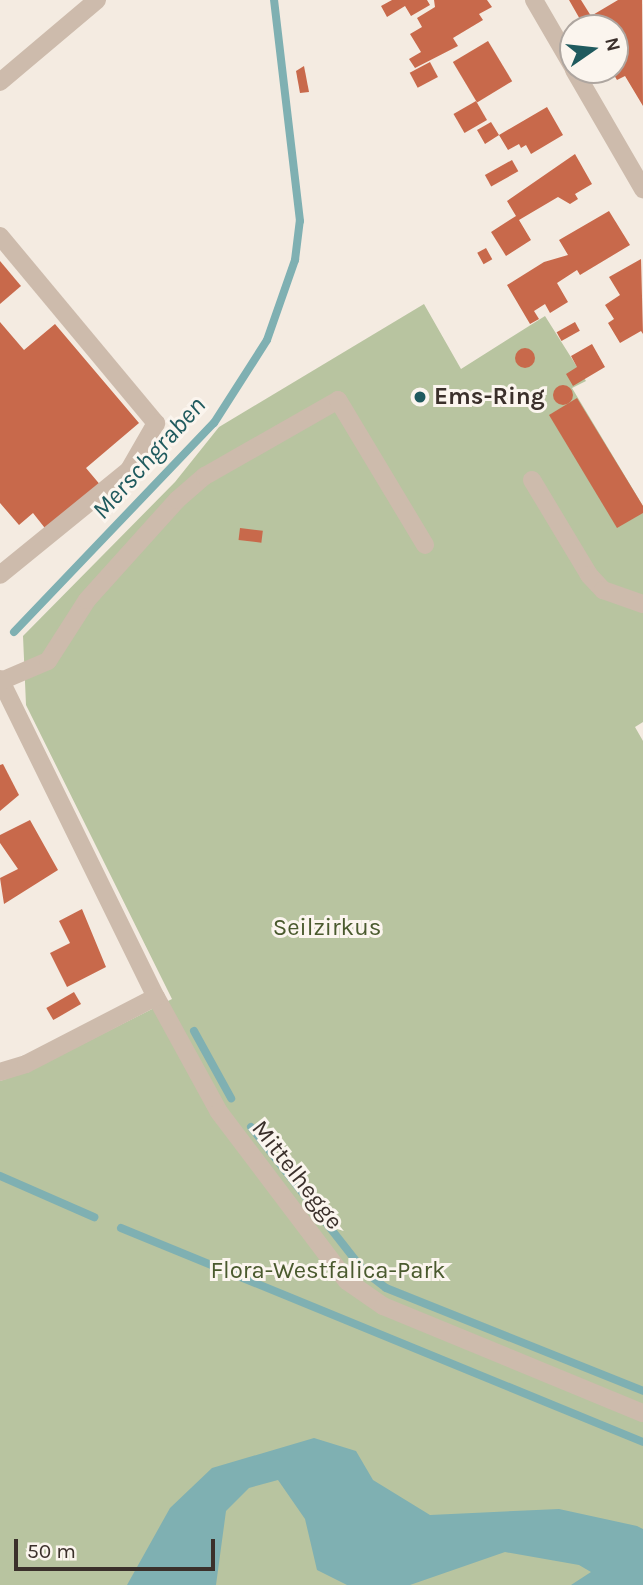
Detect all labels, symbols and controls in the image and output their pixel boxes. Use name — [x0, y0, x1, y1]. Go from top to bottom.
north arrow — [559, 14, 629, 84]
text: N — [600, 35, 625, 54]
place label: Ems-Ring — [434, 383, 545, 411]
marker: Ems-Ring — [412, 389, 428, 405]
water label: Merschgraben — [86, 390, 212, 526]
park label: Seilzirkus — [273, 914, 381, 942]
street label: Mittelhegge — [245, 1115, 349, 1235]
park label: Flora-Westfalica-Park — [210, 1257, 446, 1285]
scale bar — [18, 1526, 219, 1570]
text: 50 m — [27, 1539, 76, 1563]

